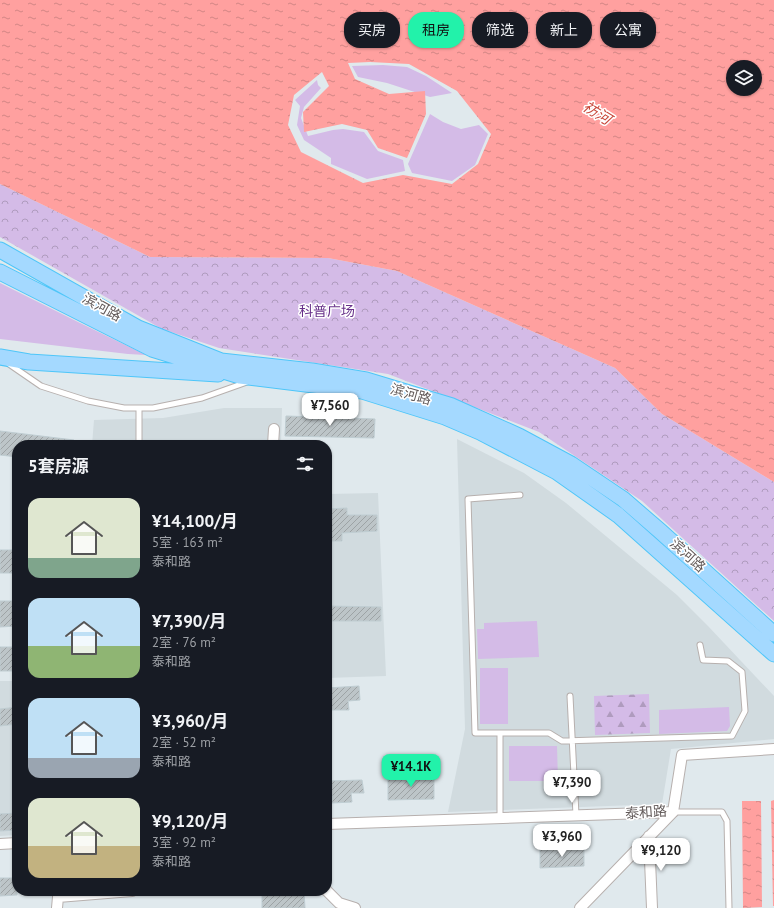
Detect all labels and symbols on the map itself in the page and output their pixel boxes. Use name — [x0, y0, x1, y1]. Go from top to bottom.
water label: 祊河 — [580, 97, 618, 130]
street label: 滨河路 — [79, 289, 125, 325]
park label: 科普广场 — [299, 302, 355, 320]
street label: 滨河路 — [388, 380, 434, 408]
pin: ¥7,560 — [297, 393, 363, 427]
street label: 滨河路 — [666, 534, 710, 576]
pin: ¥14.1K — [378, 754, 444, 788]
pin: ¥7,390 — [539, 770, 605, 804]
street label: 泰和路 — [624, 802, 668, 822]
pin: ¥3,960 — [529, 824, 595, 858]
pin: ¥9,120 — [628, 838, 694, 872]

